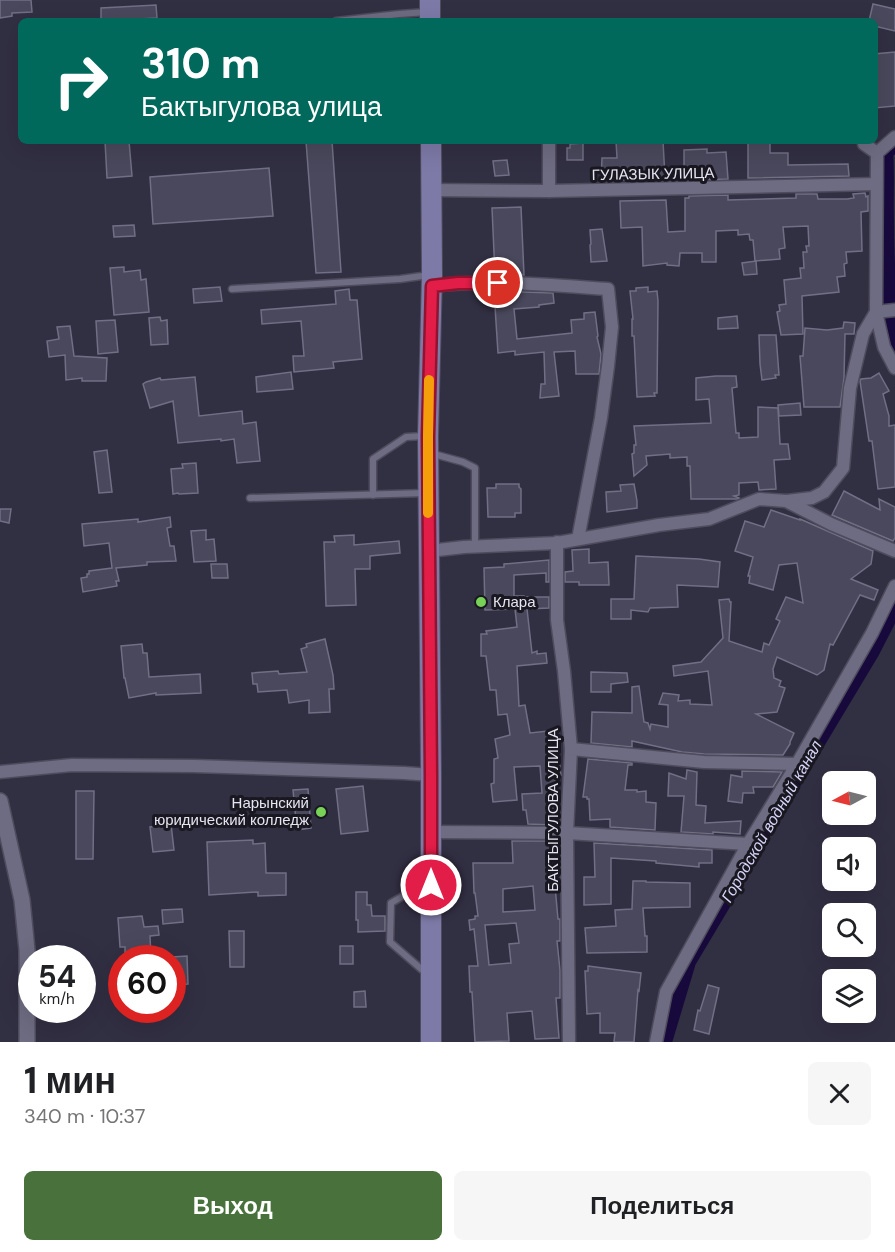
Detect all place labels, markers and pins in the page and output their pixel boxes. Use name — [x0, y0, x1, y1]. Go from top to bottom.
pin — [472, 257, 523, 308]
place label: Клара — [493, 592, 536, 612]
marker: Клара — [474, 595, 488, 609]
place label: Нарынский юридический колледж — [154, 793, 309, 830]
marker: Нарынский юридический колледж — [314, 805, 328, 819]

